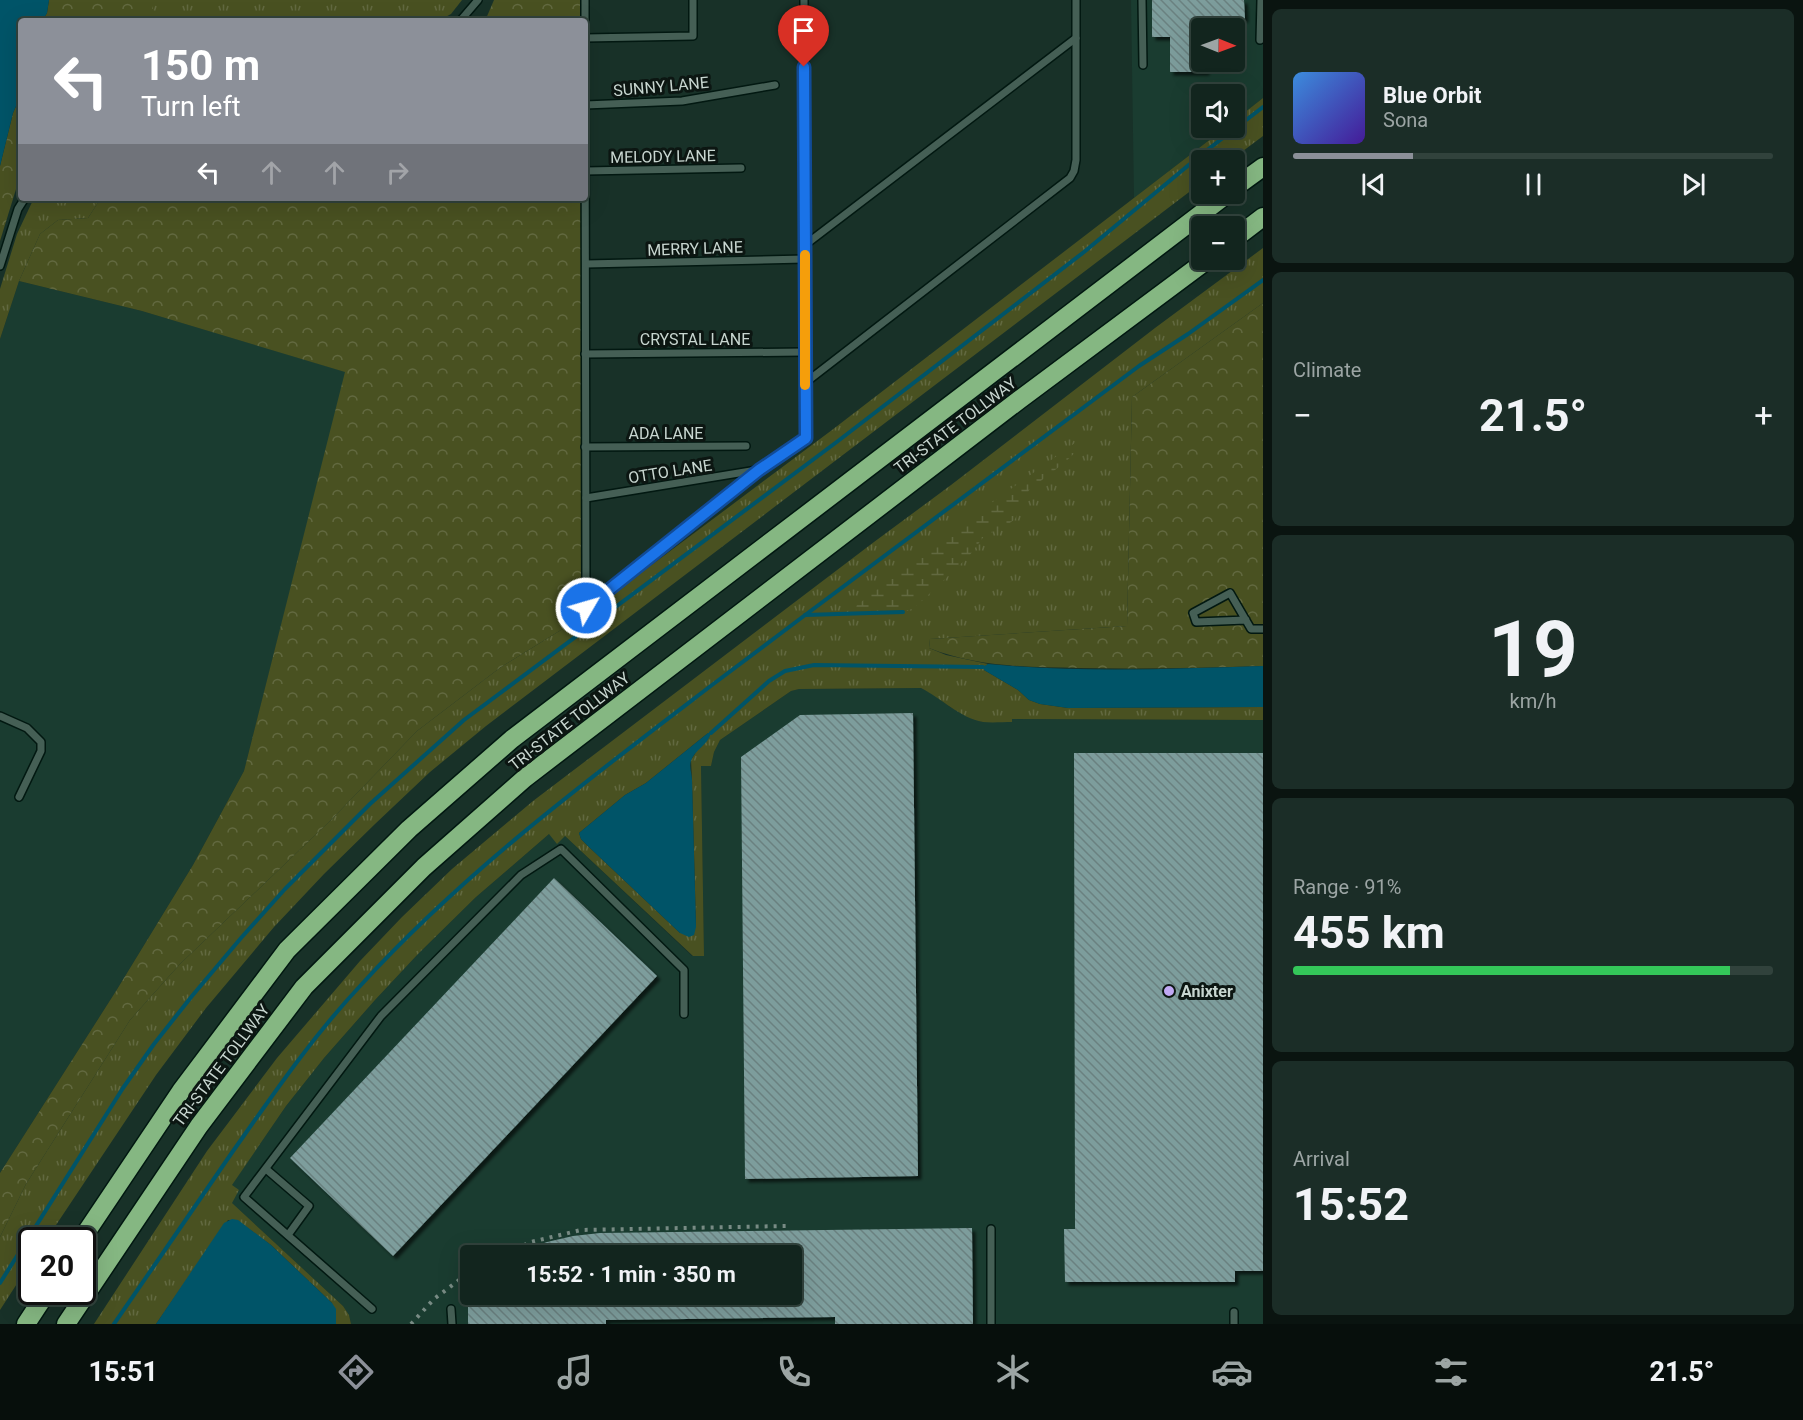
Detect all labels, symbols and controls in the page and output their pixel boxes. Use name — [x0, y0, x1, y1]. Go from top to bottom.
pin — [778, 5, 829, 67]
icon: arrive — [787, 14, 820, 47]
north arrow — [1191, 18, 1245, 72]
map controls — [1191, 18, 1245, 270]
text: 150 m — [141, 41, 260, 90]
icon: left — [42, 42, 120, 120]
street label: SUNNY LANE — [613, 73, 710, 100]
text: Blue Orbit — [1383, 83, 1481, 108]
button: sound — [1191, 84, 1245, 138]
text: Turn left — [141, 91, 241, 123]
text: Sona — [1383, 108, 1428, 132]
street label: MELODY LANE — [610, 146, 716, 167]
button: + — [1191, 150, 1245, 204]
icon: left — [192, 156, 225, 189]
icon: ahead — [255, 156, 288, 189]
icon: ahead — [318, 156, 351, 189]
icon: right — [381, 156, 414, 189]
icon: previous — [1357, 168, 1390, 201]
icon: pause — [1517, 168, 1550, 201]
icon: next — [1677, 168, 1710, 201]
button: − — [1191, 216, 1245, 270]
street label: MERRY LANE — [647, 237, 743, 260]
street label: CRYSTAL LANE — [640, 330, 750, 349]
text: Climate — [1293, 358, 1361, 382]
street label: TRI-STATE TOLLWAY — [890, 373, 1020, 478]
text: 21.5° — [1479, 389, 1587, 442]
text: − — [1293, 396, 1312, 435]
text: + — [1754, 396, 1773, 435]
street label: ADA LANE — [629, 424, 703, 443]
street label: OTTO LANE — [627, 456, 713, 487]
position arrow — [554, 576, 618, 640]
text: 19 — [1488, 604, 1578, 695]
street label: TRI-STATE TOLLWAY — [505, 668, 634, 774]
text: km/h — [1510, 689, 1556, 713]
text: Range · 91% — [1293, 875, 1401, 899]
text: 455 km — [1293, 906, 1445, 959]
place label: Anixter — [1181, 982, 1233, 1001]
marker: Anixter — [1162, 984, 1176, 998]
street label: TRI-STATE TOLLWAY — [169, 1000, 274, 1130]
text: Arrival — [1293, 1147, 1350, 1171]
text: 15:52 — [1293, 1178, 1409, 1231]
speed limit sign: 20 — [18, 1227, 96, 1305]
text: 15:52 · 1 min · 350 m — [526, 1262, 736, 1287]
icon: directions — [335, 1351, 377, 1393]
icon: music — [554, 1351, 596, 1393]
icon: phone — [773, 1351, 815, 1393]
icon: climate — [992, 1351, 1034, 1393]
icon: car — [1211, 1351, 1253, 1393]
icon: filters — [1430, 1351, 1472, 1393]
text: 15:51 — [89, 1356, 158, 1388]
text: 21.5° — [1650, 1356, 1714, 1388]

